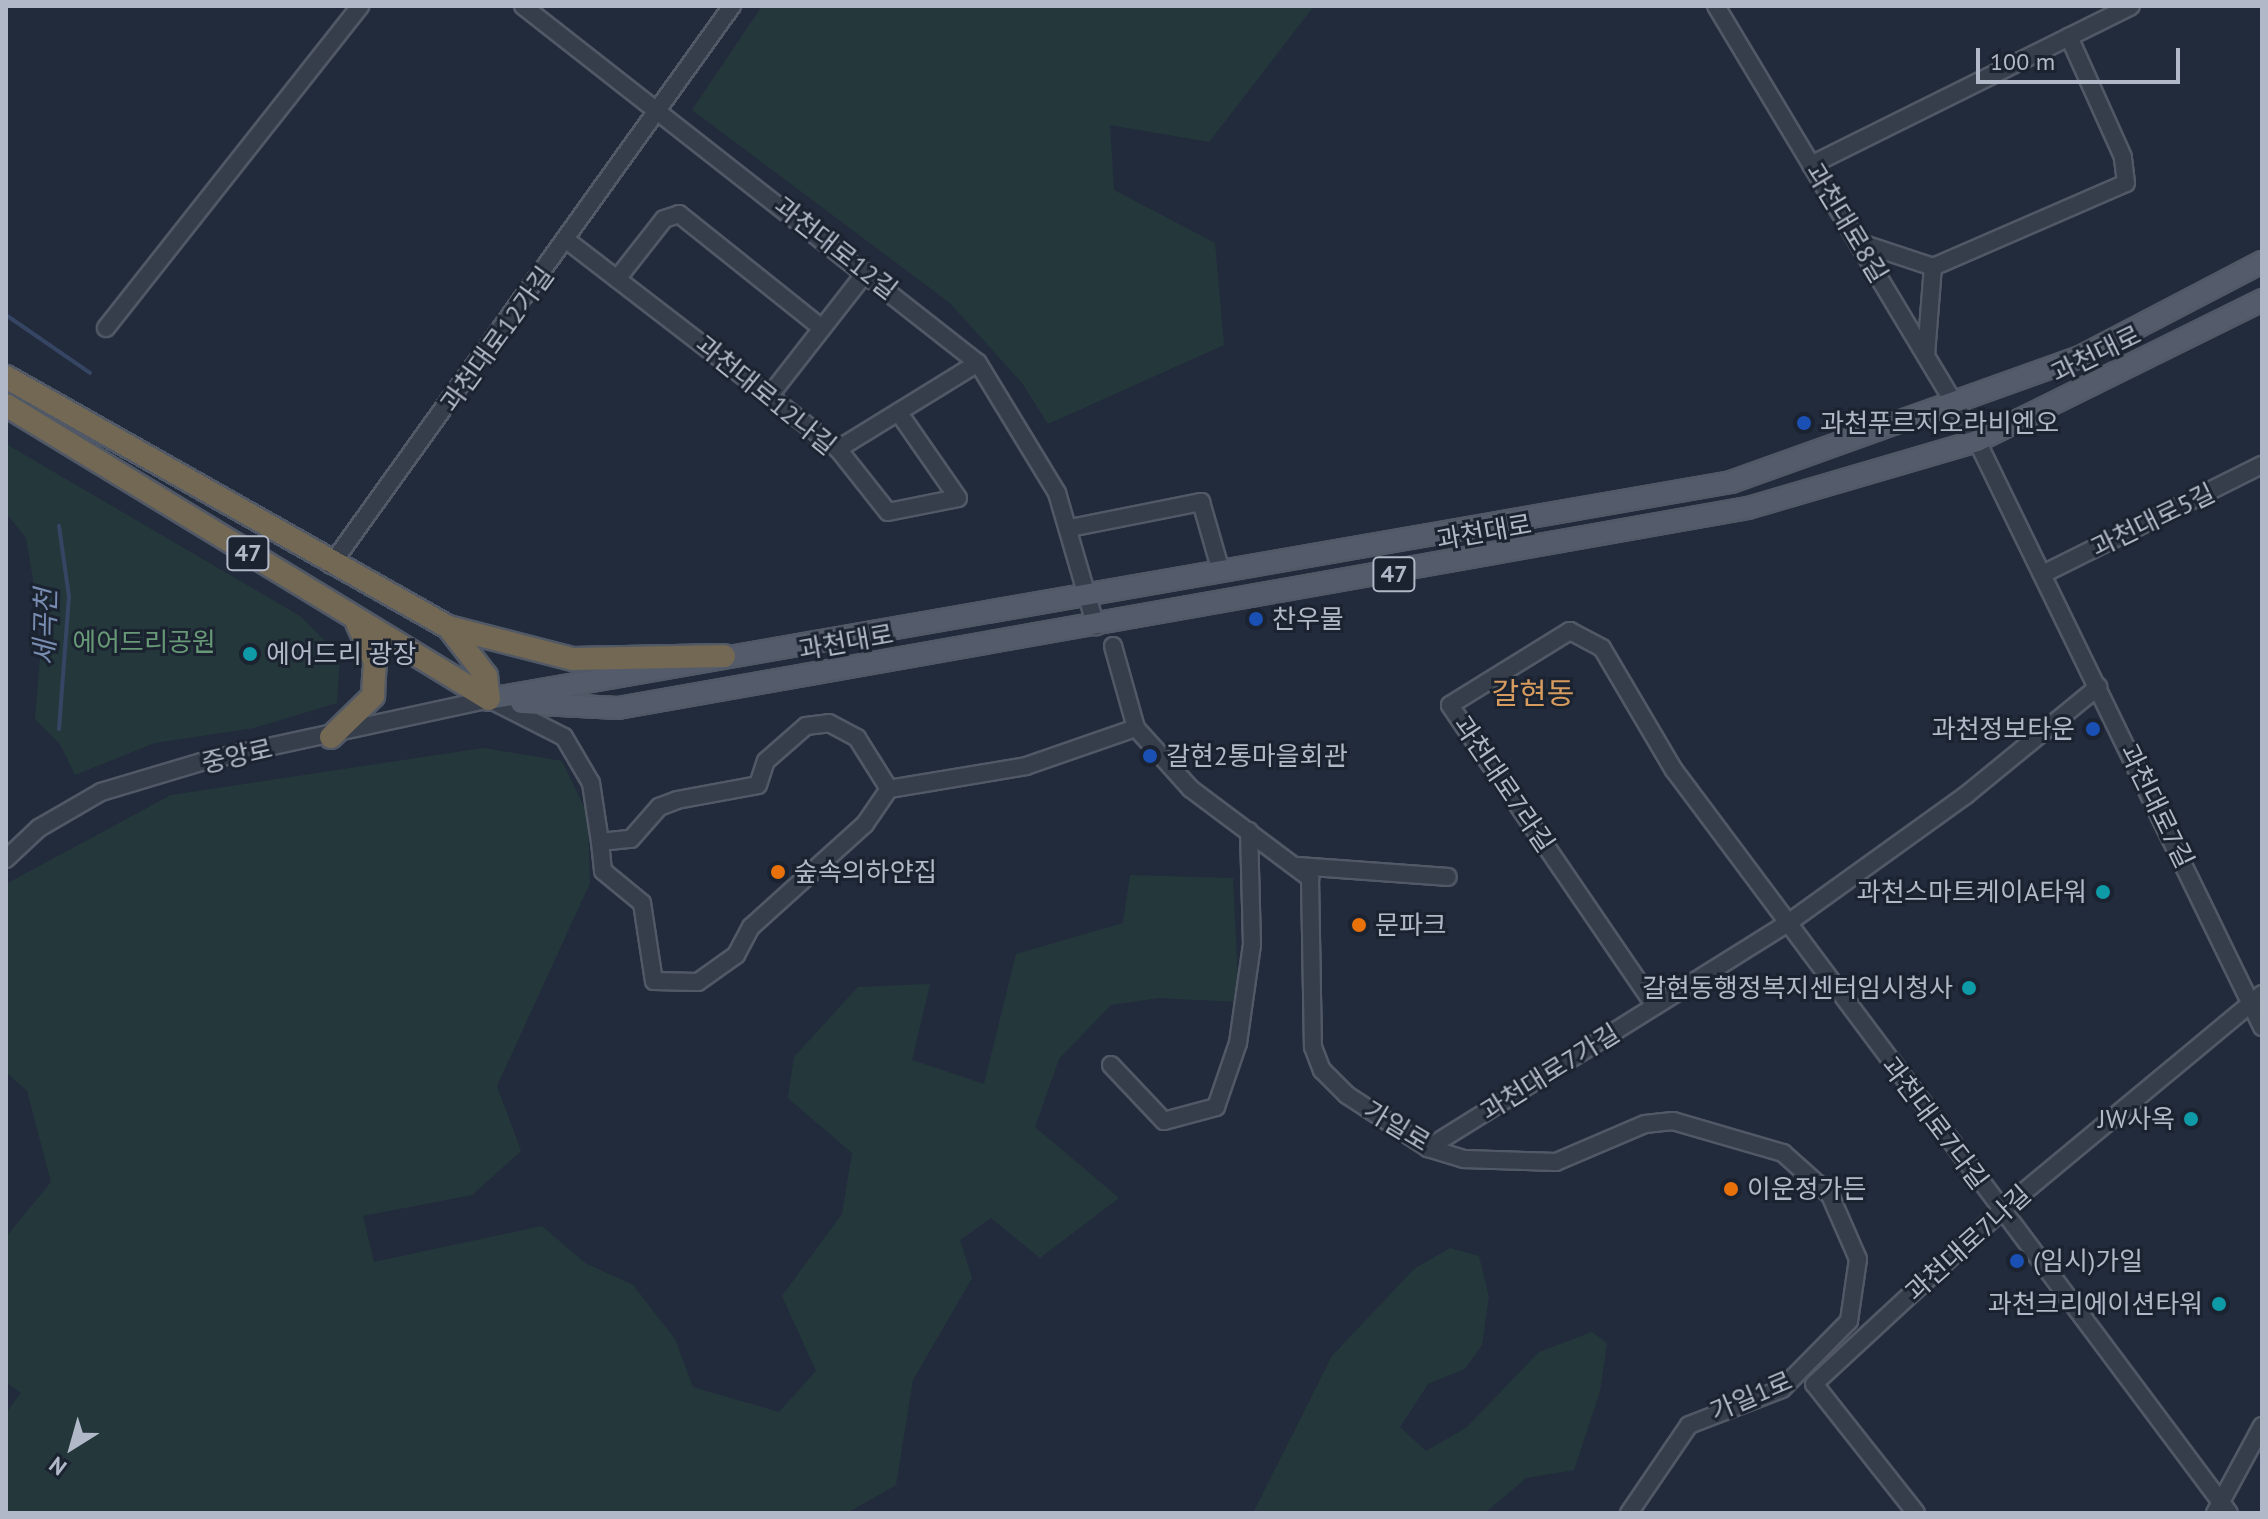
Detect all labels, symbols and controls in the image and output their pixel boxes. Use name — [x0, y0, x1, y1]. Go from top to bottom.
scale bar — [1980, 32, 2184, 82]
text: 100 m — [1990, 46, 2055, 77]
street label: 과천대로8길 — [1799, 158, 1895, 288]
street label: 과천대로12길 — [768, 190, 904, 306]
street label: 과천대로12가길 — [434, 260, 560, 418]
street label: 과천대로 — [2046, 319, 2146, 389]
street label: 과천대로12나길 — [689, 329, 843, 461]
place label: 과천푸르지오라비엔오 — [1820, 407, 2059, 439]
marker: 과천푸르지오라비엔오 — [1795, 414, 1813, 432]
street label: 과천대로5길 — [2086, 477, 2220, 563]
street label: 과천대로 — [1434, 508, 1534, 556]
road number: 47 — [226, 533, 270, 573]
road number: 47 — [1372, 554, 1416, 594]
water label: 세곡천 — [28, 588, 62, 666]
place label: 찬우물 — [1272, 603, 1344, 635]
marker: 찬우물 — [1247, 610, 1265, 628]
street label: 과천대로 — [796, 618, 896, 666]
park label: 에어드리공원 — [72, 626, 216, 658]
place label: 에어드리 광장 — [266, 638, 416, 670]
marker: 에어드리 광장 — [241, 645, 259, 663]
district label: 갈현동 — [1492, 675, 1574, 711]
street label: 과천대로7라길 — [1447, 710, 1561, 858]
place label: 과천정보타운 — [1931, 713, 2075, 745]
marker: 과천정보타운 — [2082, 718, 2104, 740]
street label: 중앙로 — [199, 733, 275, 779]
street label: 과천대로7길 — [2114, 739, 2200, 873]
place label: 갈현2통마을회관 — [1166, 740, 1348, 772]
marker: 갈현2통마을회관 — [1141, 747, 1159, 765]
place label: 숲속의하얀집 — [794, 856, 938, 888]
marker: 숲속의하얀집 — [769, 863, 787, 881]
place label: 과천스마트케이A타워 — [1857, 876, 2087, 908]
marker: 과천스마트케이A타워 — [2094, 883, 2112, 901]
place label: 문파크 — [1375, 909, 1447, 941]
marker: 문파크 — [1350, 916, 1368, 934]
place label: 갈현동행정복지센터임시청사 — [1642, 972, 1953, 1004]
marker: 갈현동행정복지센터임시청사 — [1960, 979, 1978, 997]
street label: 과천대로7가길 — [1475, 1017, 1625, 1127]
street label: 과천대로7다길 — [1875, 1051, 1995, 1195]
street label: 가일로 — [1358, 1094, 1436, 1158]
place label: JW사옥 — [2098, 1103, 2175, 1135]
marker: JW사옥 — [2182, 1110, 2200, 1128]
place label: 이운정가든 — [1747, 1173, 1867, 1205]
street label: 과천대로7나길 — [1899, 1179, 2037, 1307]
marker: 이운정가든 — [1722, 1180, 1740, 1198]
place label: (임시)가일 — [2033, 1245, 2143, 1277]
marker: (임시)가일 — [2008, 1252, 2026, 1270]
place label: 과천크리에이션타워 — [1988, 1288, 2203, 1320]
marker: 과천크리에이션타워 — [2210, 1295, 2228, 1313]
street label: 가일1로 — [1705, 1365, 1797, 1427]
north arrow — [32, 1407, 112, 1487]
text: N — [43, 1451, 72, 1482]

